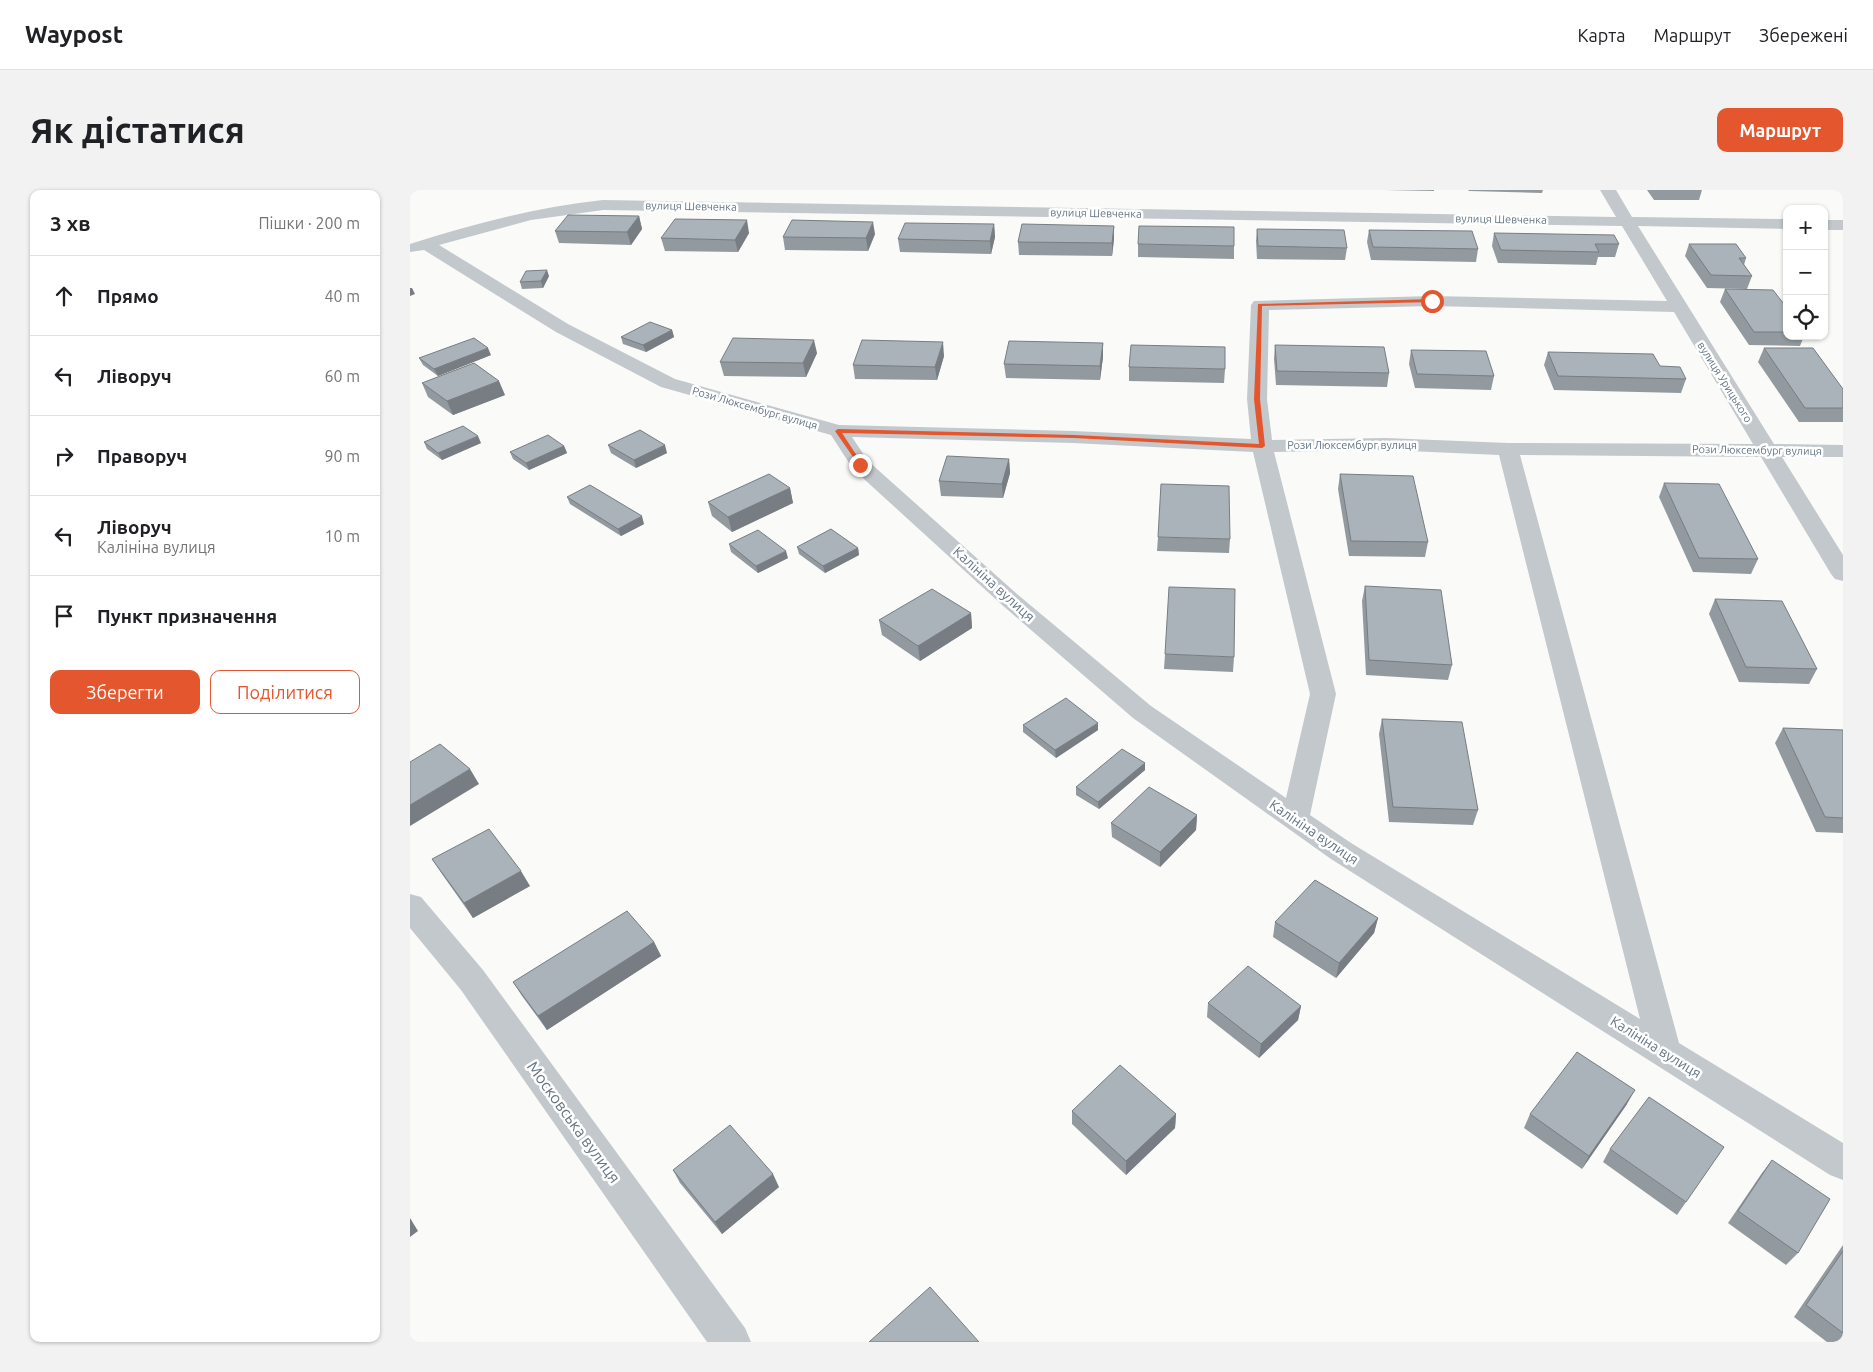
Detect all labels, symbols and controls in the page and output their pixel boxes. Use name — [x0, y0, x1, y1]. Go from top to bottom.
text: Waypost — [25, 21, 123, 48]
text: Карта — [1577, 25, 1625, 45]
text: Маршрут — [1653, 25, 1731, 45]
text: Збережені — [1759, 25, 1848, 45]
button: Маршрут — [1717, 108, 1843, 152]
text: Як дістатися — [30, 110, 245, 150]
street label: вулиця Шевченка — [645, 199, 737, 213]
map controls — [1783, 205, 1828, 340]
button: + — [1783, 205, 1828, 250]
street label: вулиця Шевченка — [1050, 206, 1142, 220]
text: 3 хв — [50, 211, 91, 235]
street label: вулиця Шевченка — [1455, 212, 1547, 226]
text: Пішки · 200 m — [259, 214, 360, 232]
button: − — [1783, 250, 1828, 295]
icon: ahead — [50, 282, 78, 310]
text: Прямо — [97, 285, 159, 307]
text: 40 m — [324, 287, 360, 305]
route start — [1421, 290, 1444, 313]
button: locate — [1783, 295, 1828, 340]
street label: вулиця Урицького — [1695, 339, 1755, 425]
icon: left — [50, 362, 78, 390]
text: Ліворуч — [97, 365, 171, 387]
text: 60 m — [324, 367, 360, 385]
street label: Рози Люксембург вулиця — [691, 384, 819, 432]
street label: Рози Люксембург вулиця — [1287, 439, 1417, 451]
icon: right — [50, 442, 78, 470]
street label: Рози Люксембург вулиця — [1692, 443, 1822, 457]
text: Праворуч — [97, 445, 187, 467]
text: 90 m — [324, 447, 360, 465]
route end — [849, 454, 872, 477]
text: Ліворуч — [97, 516, 171, 538]
icon: left — [50, 522, 78, 550]
text: 10 m — [324, 527, 360, 545]
text: Калініна вулиця — [97, 538, 216, 556]
street label: Калініна вулиця — [950, 543, 1038, 625]
icon: arrive — [50, 602, 78, 630]
text: Пункт призначення — [97, 605, 277, 627]
button: Зберегти — [50, 670, 200, 714]
button: Поділитися — [210, 670, 360, 714]
street label: Калініна вулиця — [1266, 796, 1362, 868]
street label: Калініна вулиця — [1608, 1013, 1704, 1081]
street label: Московська вулиця — [524, 1058, 624, 1186]

